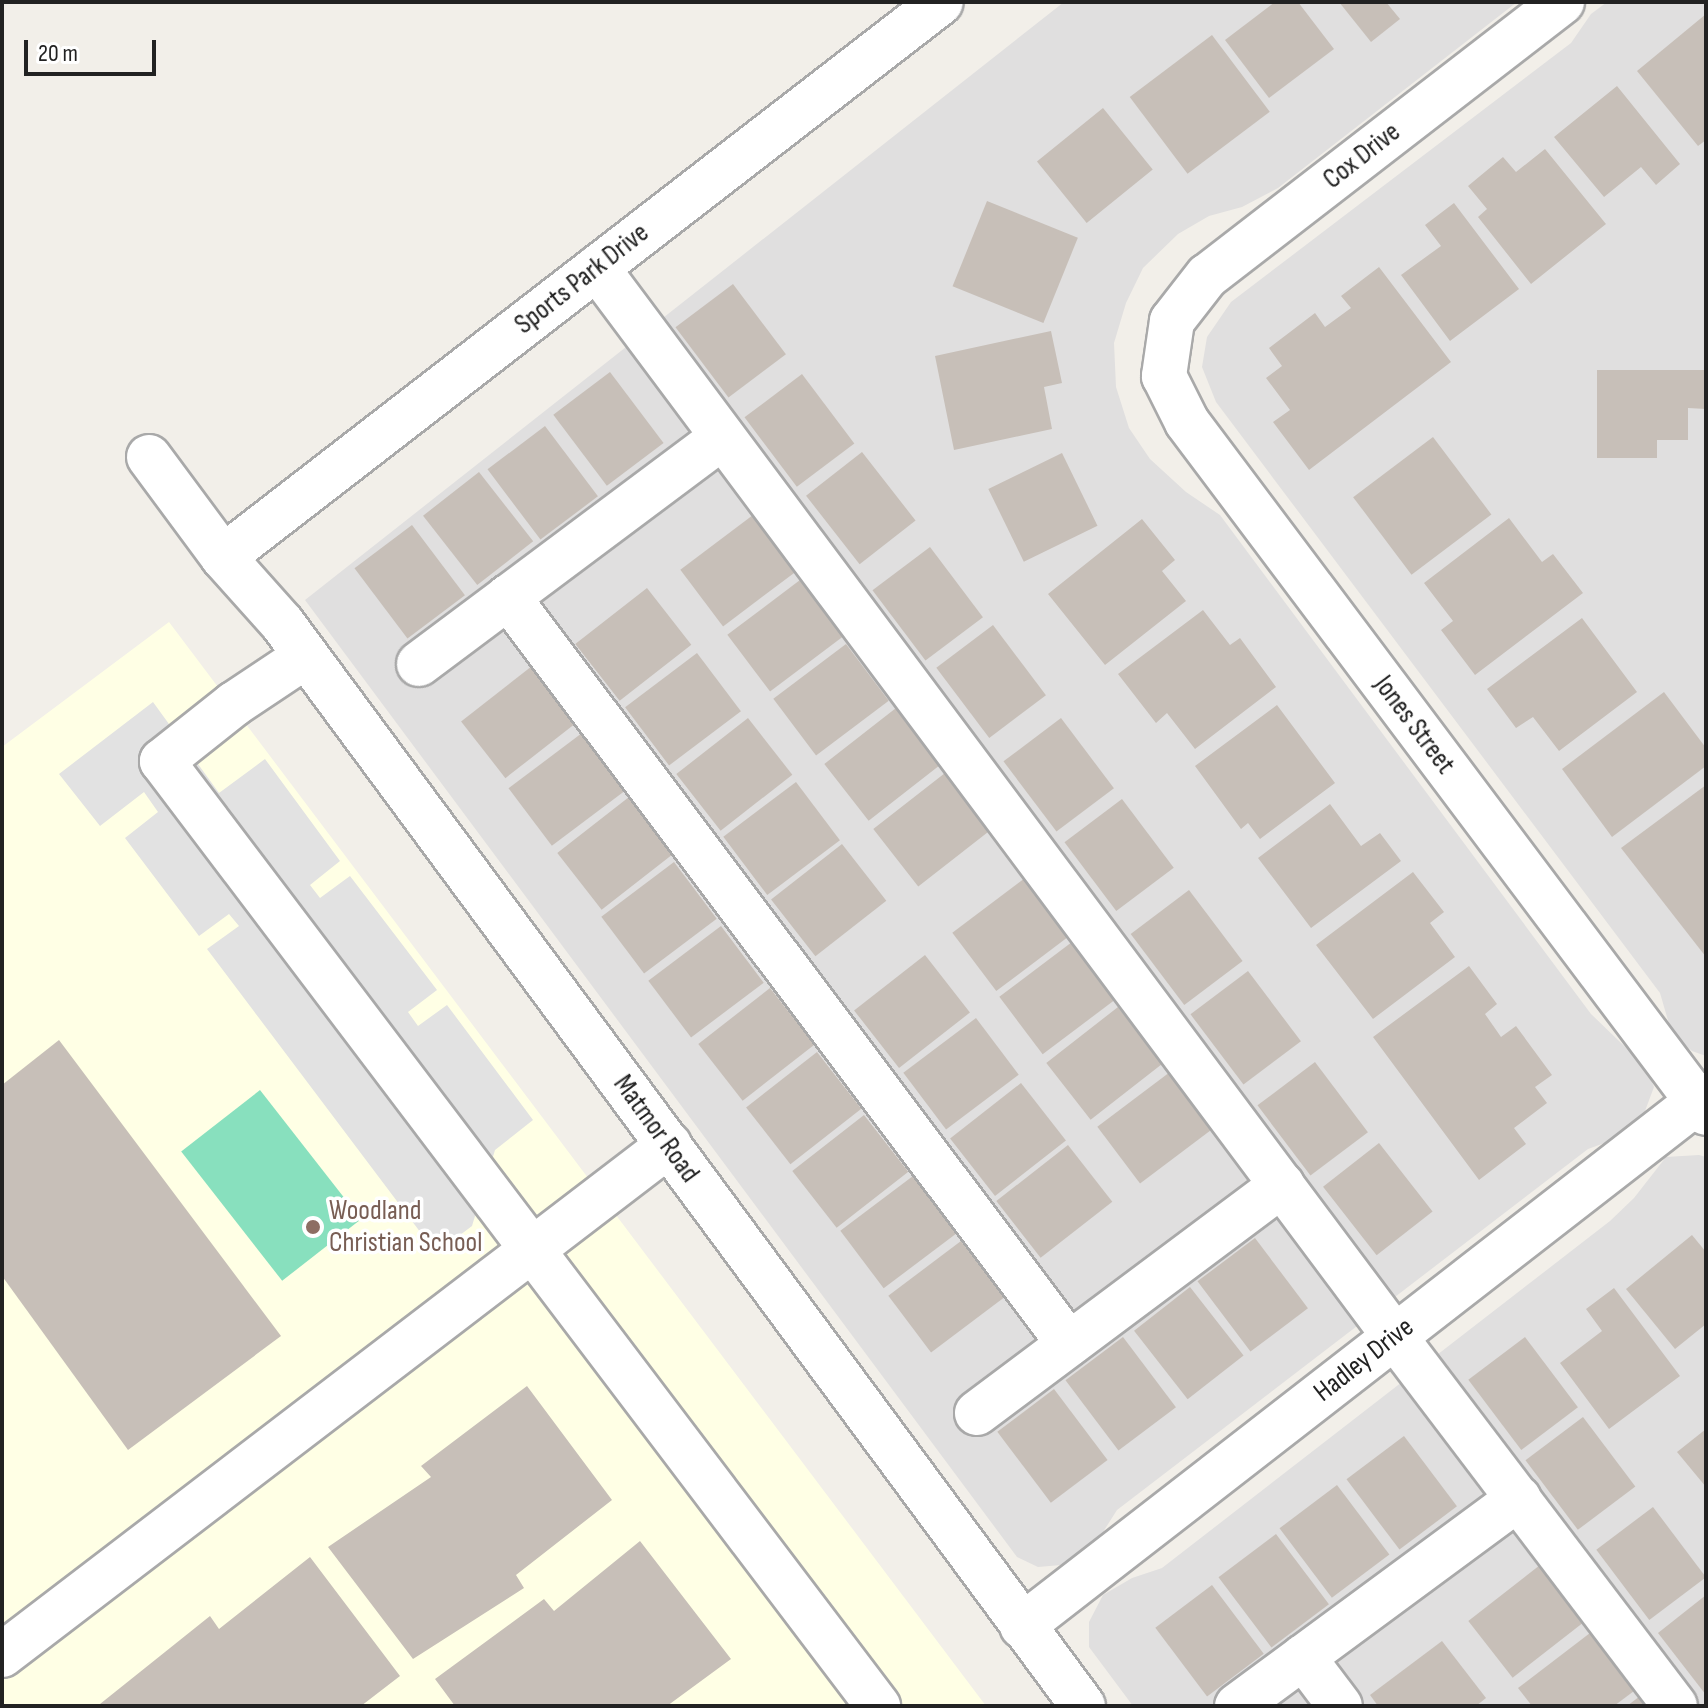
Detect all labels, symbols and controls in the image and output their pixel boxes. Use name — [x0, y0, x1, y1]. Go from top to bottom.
scale bar — [28, 24, 160, 74]
text: 20 m — [38, 39, 78, 68]
street label: Cox Drive — [1317, 115, 1407, 197]
street label: Sports Park Drive — [508, 216, 656, 342]
street label: Jones Street — [1366, 669, 1462, 781]
street label: Matmor Road — [606, 1069, 706, 1189]
place label: Woodland Christian School — [329, 1194, 482, 1260]
marker: Woodland Christian School — [304, 1218, 322, 1236]
street label: Hadley Drive — [1308, 1311, 1420, 1409]

